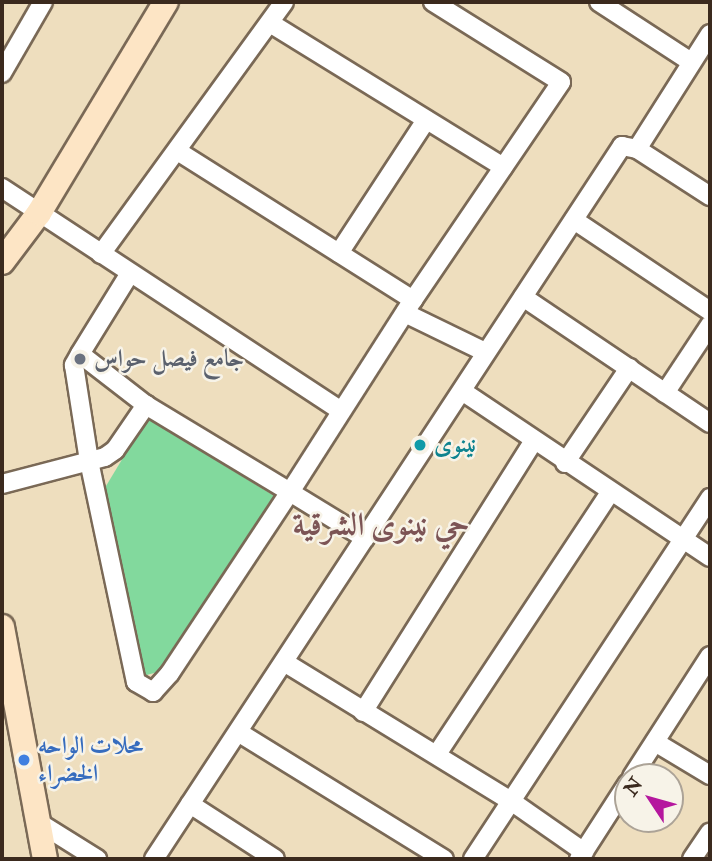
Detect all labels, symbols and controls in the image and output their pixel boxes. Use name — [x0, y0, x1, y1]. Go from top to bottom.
place label: جامع فيصل حواس — [94, 345, 244, 373]
marker: جامع فيصل حواس — [72, 351, 88, 367]
place label: نينوى — [434, 431, 476, 459]
marker: نينوى — [412, 437, 428, 453]
district label: حي نينوى الشرقية — [293, 506, 469, 544]
place label: محلات الواحه الخضراء — [38, 732, 143, 788]
marker: محلات الواحه الخضراء — [16, 752, 32, 768]
north arrow — [614, 763, 684, 833]
text: N — [619, 773, 648, 801]

